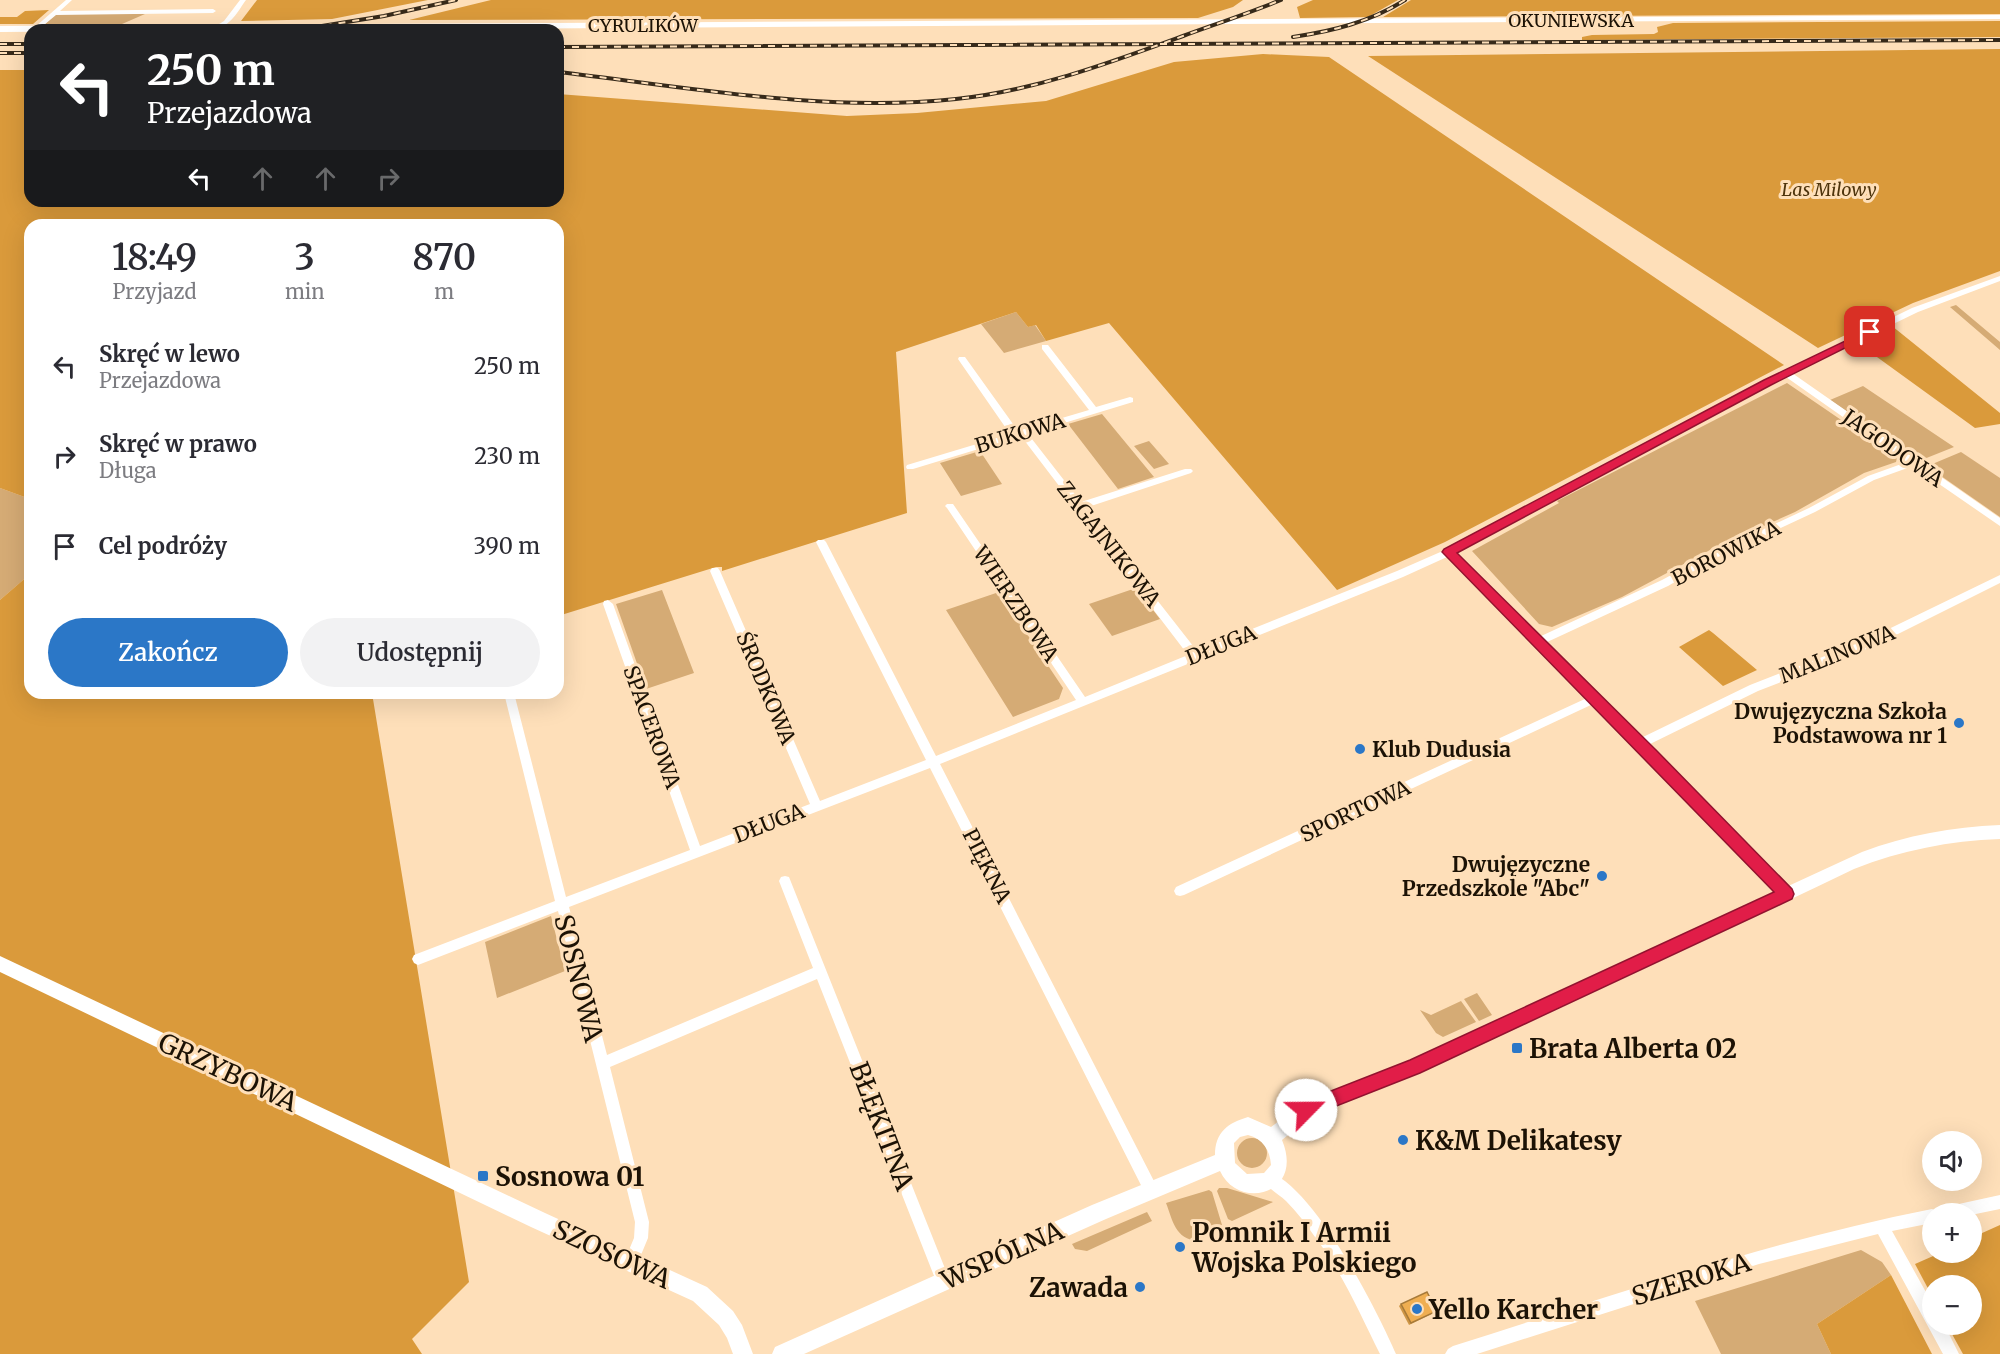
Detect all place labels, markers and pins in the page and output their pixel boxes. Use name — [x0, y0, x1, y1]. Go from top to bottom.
pin — [1844, 306, 1895, 357]
place label: Dwujęzyczna Szkoła Podstawowa nr 1 — [1734, 698, 1947, 749]
marker: Dwujęzyczna Szkoła Podstawowa nr 1 — [1952, 716, 1966, 730]
place label: Klub Dudusia — [1372, 736, 1511, 763]
marker: Klub Dudusia — [1353, 742, 1367, 756]
place label: Dwujęzyczne Przedszkole "Abc" — [1402, 851, 1590, 902]
marker: Dwujęzyczne Przedszkole "Abc" — [1595, 869, 1609, 883]
place label: Brata Alberta 02 — [1529, 1032, 1737, 1065]
marker: Brata Alberta 02 — [1510, 1041, 1524, 1055]
place label: K&M Delikatesy — [1415, 1124, 1622, 1157]
marker: K&M Delikatesy — [1396, 1133, 1410, 1147]
place label: Sosnowa 01 — [495, 1160, 644, 1193]
marker: Sosnowa 01 — [476, 1169, 490, 1183]
place label: Pomnik I Armii Wojska Polskiego — [1191, 1216, 1417, 1279]
marker: Pomnik I Armii Wojska Polskiego — [1173, 1240, 1187, 1254]
place label: Zawada — [1029, 1271, 1128, 1304]
marker: Zawada — [1133, 1280, 1147, 1294]
place label: Yello Karcher — [1428, 1293, 1598, 1326]
marker: Yello Karcher — [1410, 1302, 1424, 1316]

